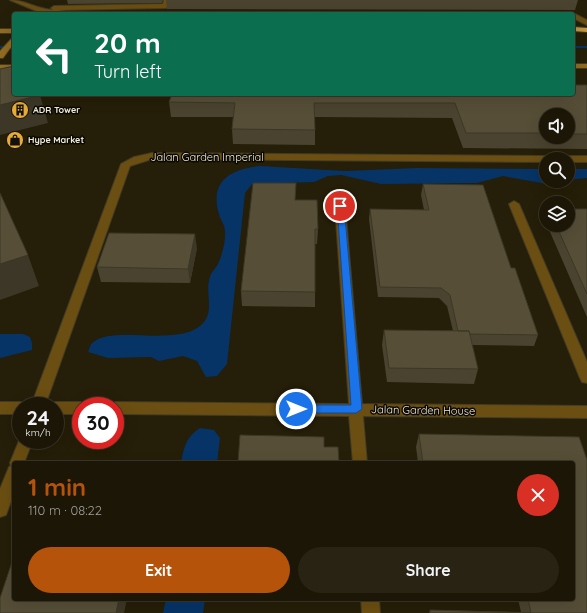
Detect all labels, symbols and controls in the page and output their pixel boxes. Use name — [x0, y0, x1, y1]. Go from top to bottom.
text: 20 m — [94, 25, 161, 60]
icon: left — [28, 28, 80, 80]
text: Turn left — [94, 60, 162, 83]
building icon: ADR Tower — [10, 100, 30, 120]
place label: ADR Tower — [33, 104, 80, 115]
map controls — [539, 108, 575, 232]
button: sound — [539, 108, 575, 144]
shop icon: Hype Market — [5, 130, 25, 150]
place label: Hype Market — [28, 134, 84, 145]
street label: Jalan Garden Imperial — [150, 150, 264, 164]
button: search — [539, 152, 575, 188]
pin — [323, 189, 357, 223]
icon: arrive — [329, 195, 351, 217]
button: layers — [539, 196, 575, 232]
position arrow — [275, 388, 317, 430]
speed limit sign: 30 — [72, 397, 124, 449]
street label: Jalan Garden House — [371, 402, 475, 418]
text: 24 — [26, 405, 50, 430]
text: km/h — [25, 426, 51, 439]
text: 1 min — [28, 472, 86, 502]
button: close — [517, 474, 559, 516]
text: 110 m · 08:22 — [28, 502, 102, 518]
button: Exit — [28, 547, 290, 593]
button: Share — [298, 547, 559, 593]

